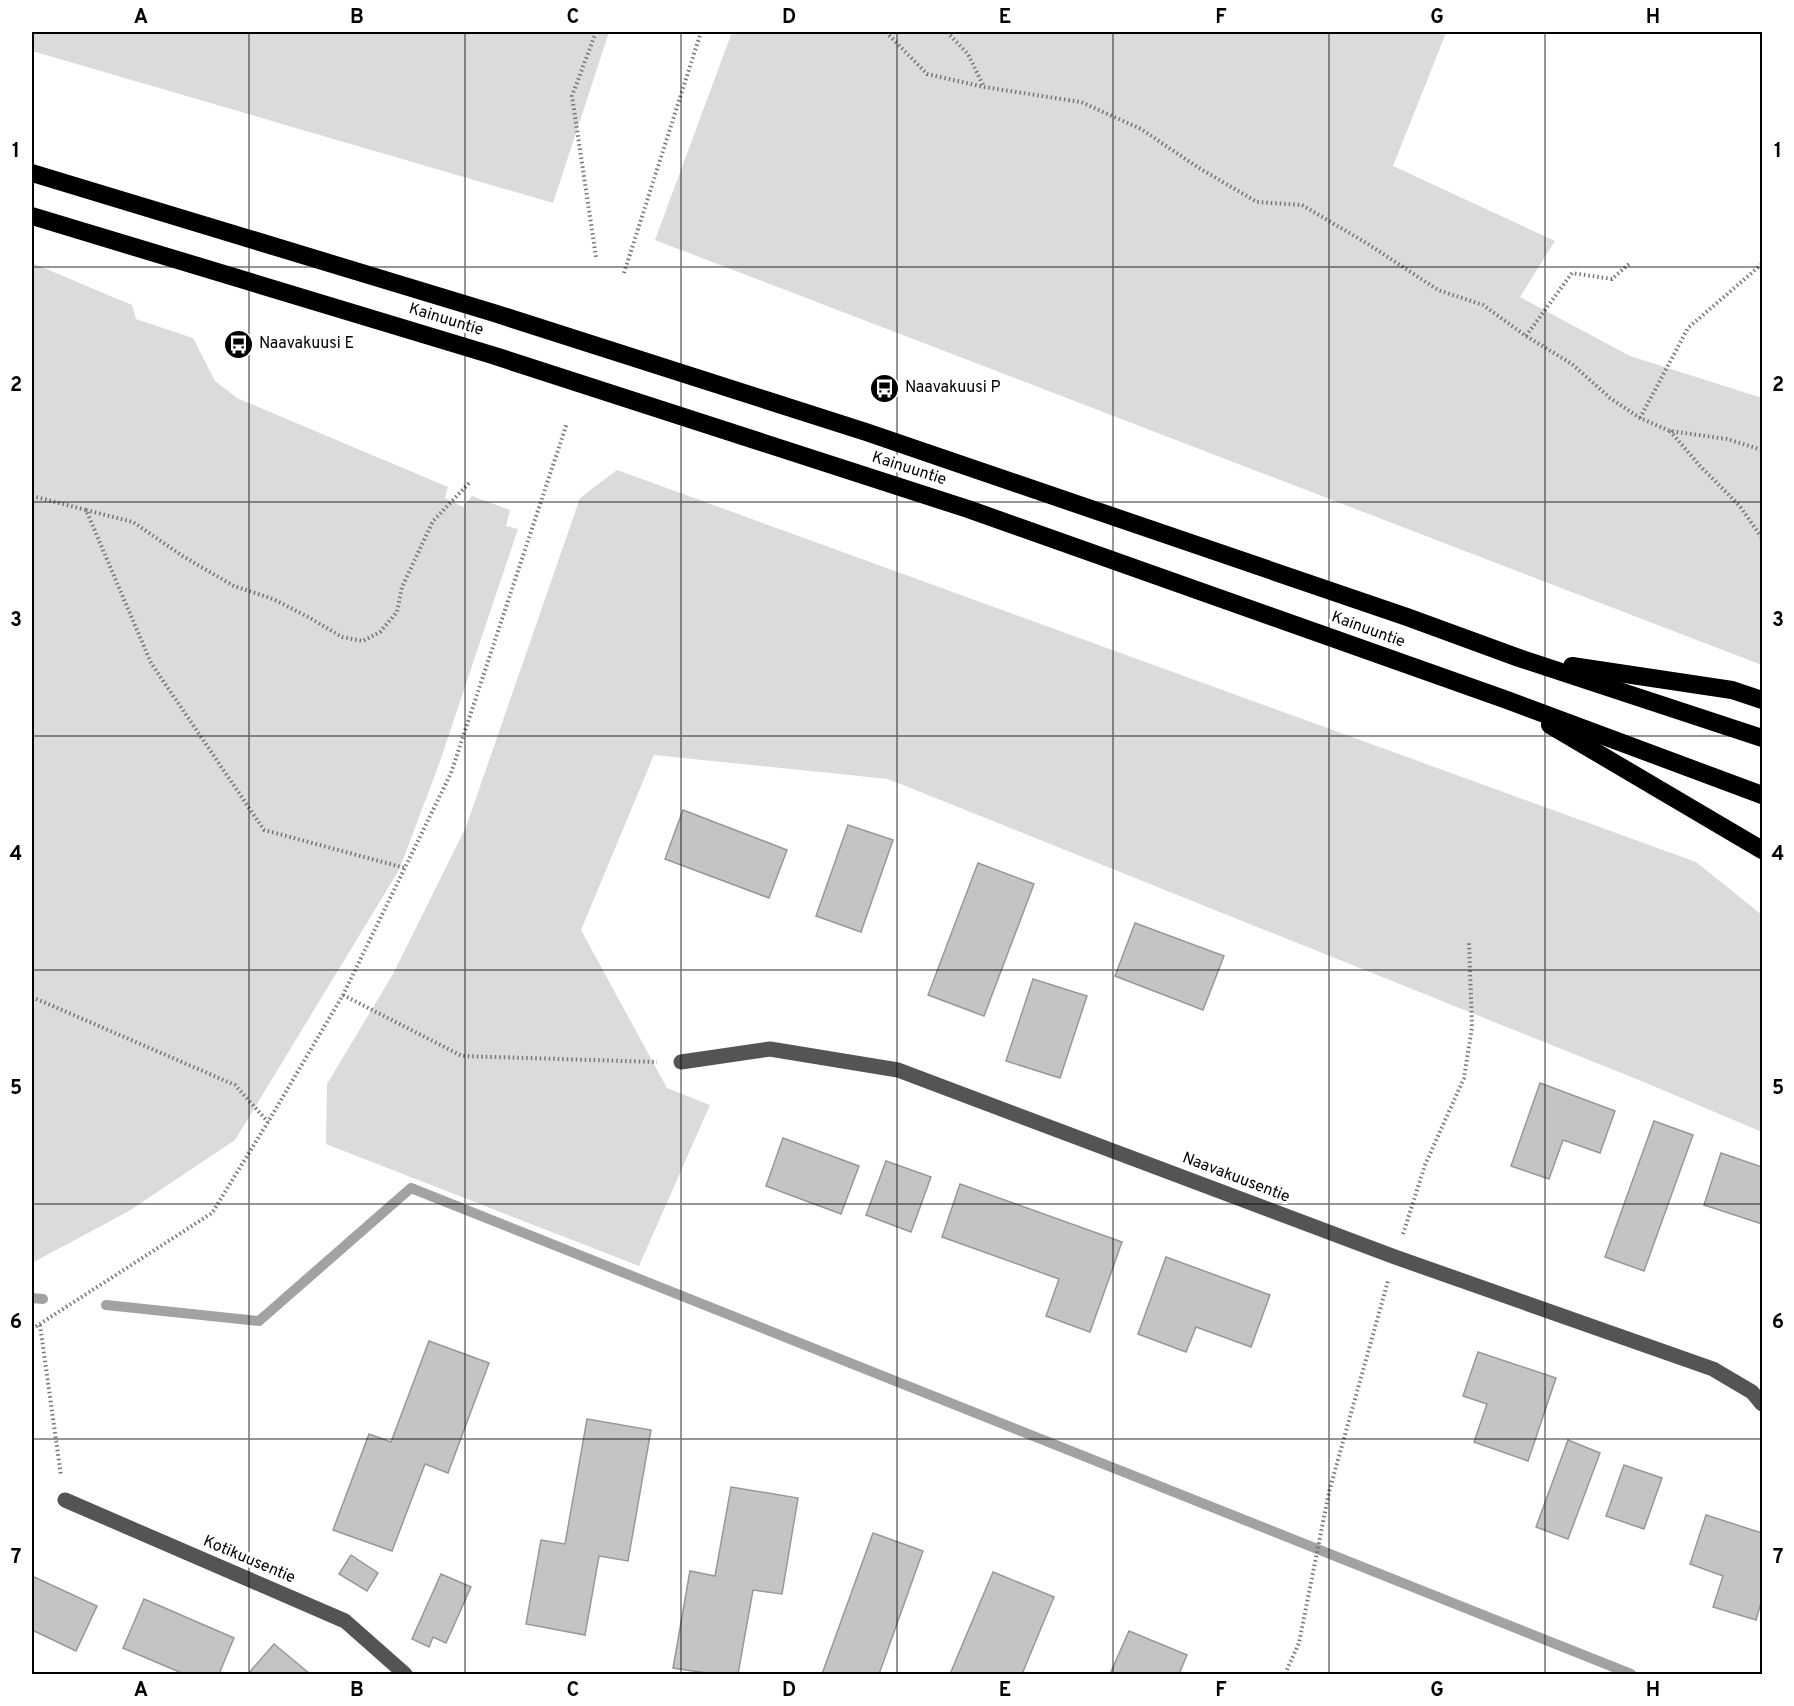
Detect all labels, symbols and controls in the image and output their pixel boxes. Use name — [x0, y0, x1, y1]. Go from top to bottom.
text: A — [134, 5, 148, 31]
text: B — [350, 5, 364, 31]
text: C — [567, 5, 579, 31]
text: D — [782, 5, 796, 31]
text: E — [999, 5, 1011, 31]
text: F — [1215, 5, 1227, 31]
text: G — [1430, 5, 1444, 31]
text: H — [1646, 5, 1660, 31]
text: 1 — [12, 139, 20, 165]
text: 1 — [1774, 139, 1782, 165]
street label: Kainuuntie — [406, 299, 486, 341]
bus stop icon: Naavakuusi E — [222, 328, 254, 360]
place label: Naavakuusi E — [259, 334, 354, 354]
bus stop icon: Naavakuusi P — [868, 372, 900, 404]
text: 2 — [10, 373, 22, 399]
text: 2 — [1772, 373, 1784, 399]
place label: Naavakuusi P — [905, 378, 1001, 398]
street label: Kainuuntie — [869, 448, 949, 490]
street label: Kainuuntie — [1328, 607, 1408, 653]
text: 3 — [10, 608, 22, 634]
text: 3 — [1772, 608, 1784, 634]
text: 4 — [10, 842, 22, 868]
text: 4 — [1772, 842, 1784, 868]
text: 5 — [10, 1076, 22, 1102]
text: 5 — [1772, 1076, 1784, 1102]
street label: Naavakuusentie — [1179, 1148, 1293, 1208]
text: 6 — [10, 1310, 22, 1336]
text: 6 — [1772, 1310, 1784, 1336]
street label: Kotikuusentie — [200, 1532, 298, 1588]
text: 7 — [11, 1545, 21, 1571]
text: 7 — [1773, 1545, 1783, 1571]
text: A — [134, 1678, 148, 1704]
text: B — [350, 1678, 364, 1704]
text: C — [567, 1678, 579, 1704]
text: D — [782, 1678, 796, 1704]
text: E — [999, 1678, 1011, 1704]
text: F — [1215, 1678, 1227, 1704]
text: G — [1430, 1678, 1444, 1704]
text: H — [1646, 1678, 1660, 1704]

